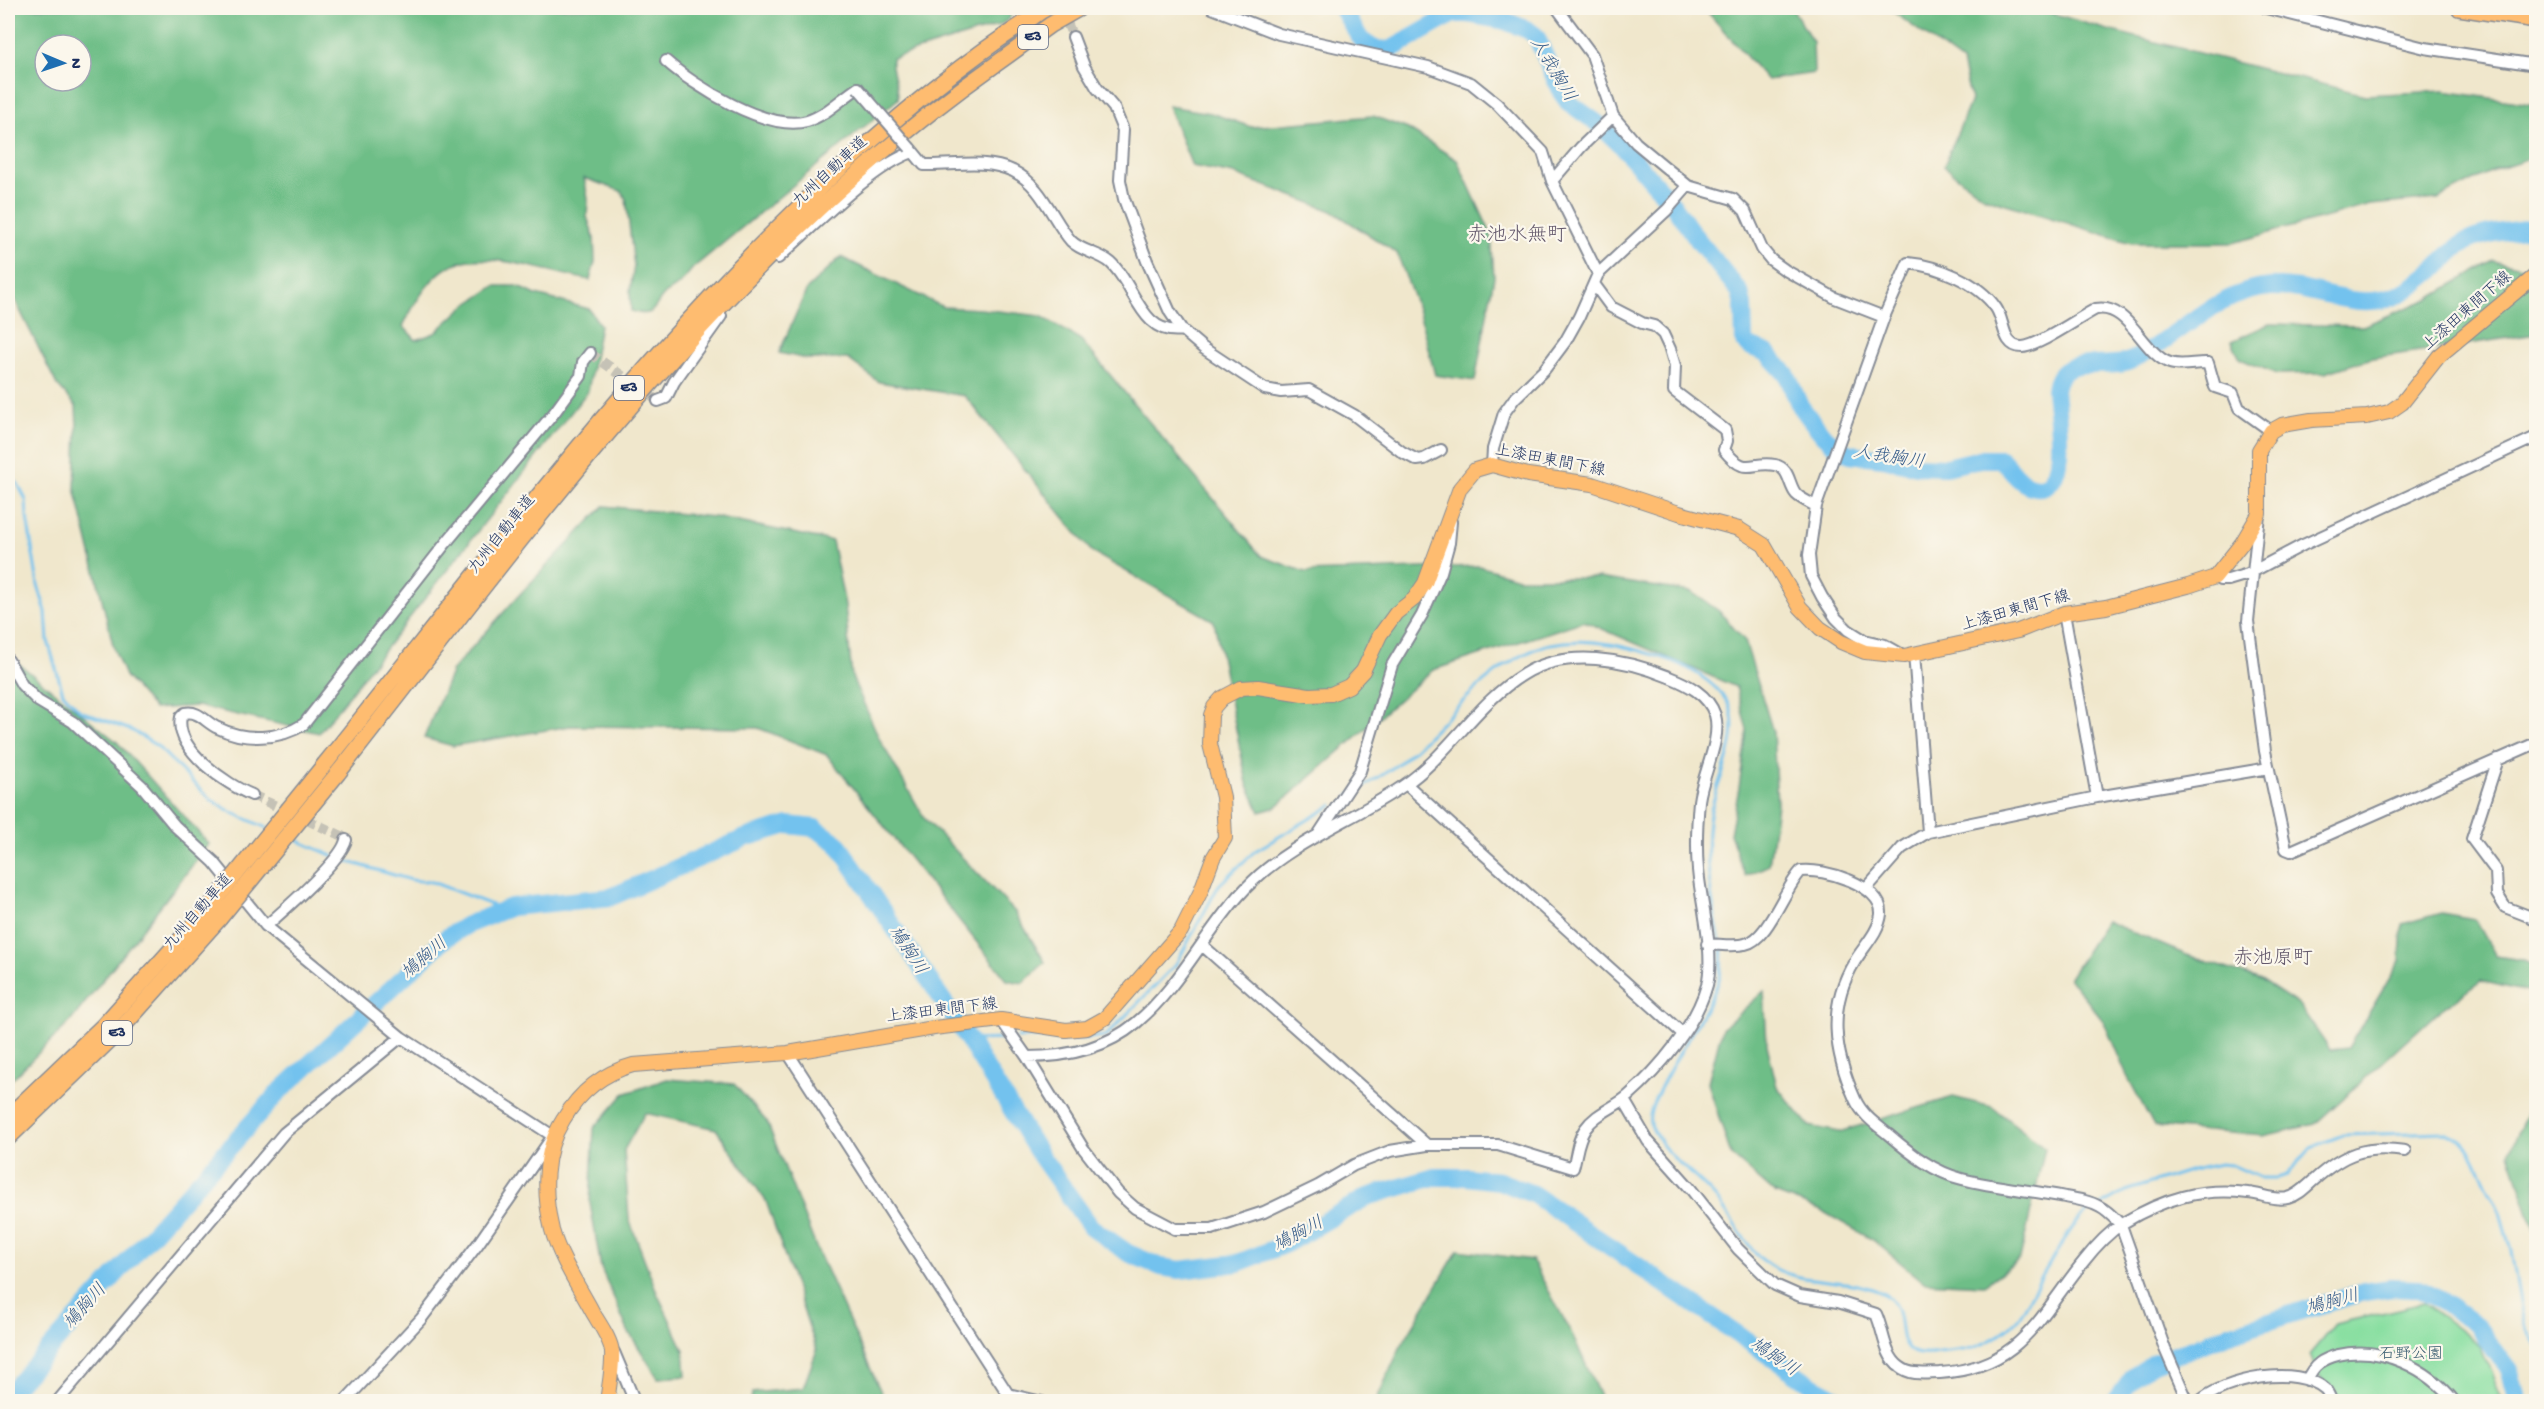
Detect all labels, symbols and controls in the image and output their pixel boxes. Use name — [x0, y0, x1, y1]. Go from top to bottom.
road number: E3 — [1018, 25, 1048, 49]
north arrow — [33, 33, 93, 93]
water label: 人我胸川 — [1524, 33, 1580, 106]
text: N — [65, 58, 84, 70]
street label: 九州自動車道 — [788, 132, 873, 213]
district label: 赤池水無町 — [1467, 223, 1567, 248]
street label: 上漆田東間下線 — [2418, 267, 2517, 356]
road number: E3 — [614, 376, 644, 400]
street label: 上漆田東間下線 — [1493, 440, 1607, 482]
water label: 人我胸川 — [1852, 441, 1926, 474]
street label: 九州自動車道 — [464, 490, 541, 578]
street label: 上漆田東間下線 — [1959, 586, 2072, 637]
street label: 九州自動車道 — [159, 869, 238, 955]
water label: 鳩胸川 — [883, 922, 931, 979]
water label: 鳩胸川 — [397, 933, 452, 985]
district label: 赤池原町 — [2233, 946, 2313, 971]
street label: 上漆田東間下線 — [885, 994, 999, 1028]
road number: E3 — [102, 1021, 132, 1045]
water label: 鳩胸川 — [1270, 1212, 1328, 1257]
water label: 鳩胸川 — [59, 1279, 112, 1334]
water label: 鳩胸川 — [2304, 1285, 2362, 1320]
water label: 鳩胸川 — [1746, 1333, 1803, 1382]
park label: 石野公園 — [2379, 1346, 2443, 1365]

